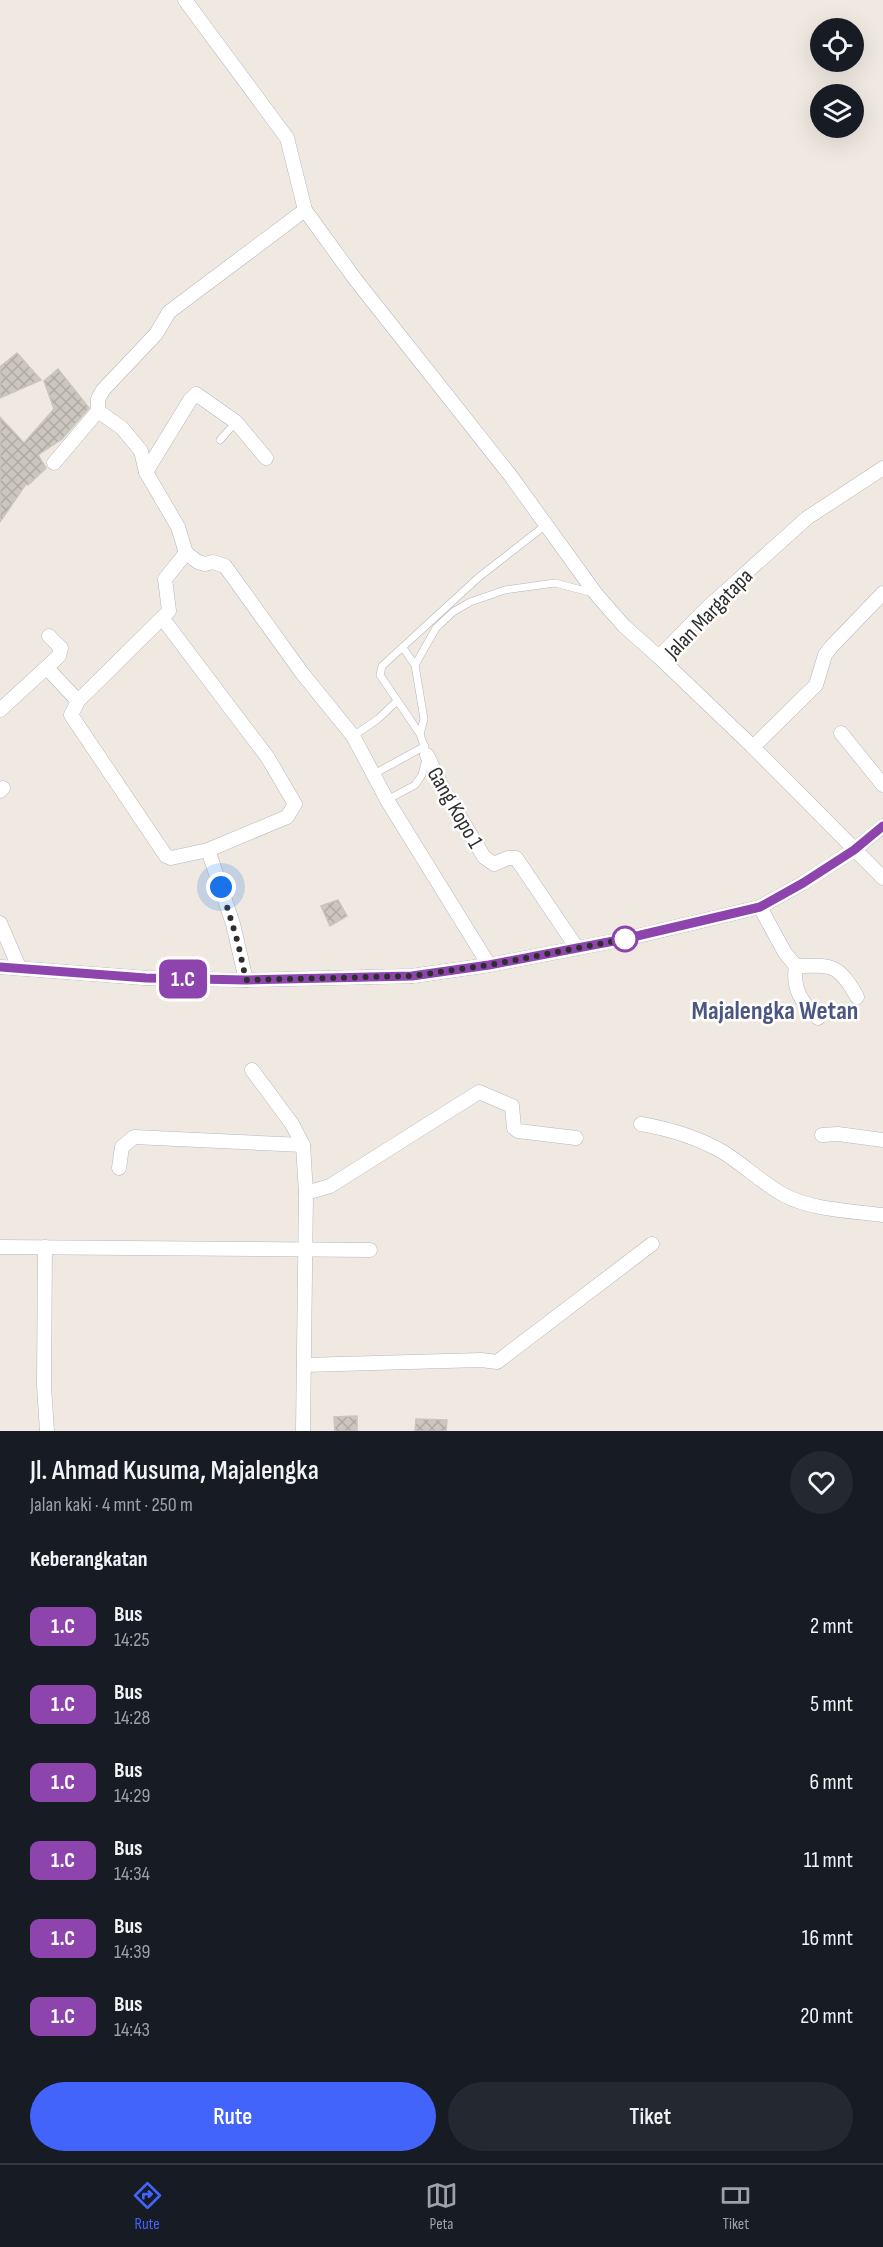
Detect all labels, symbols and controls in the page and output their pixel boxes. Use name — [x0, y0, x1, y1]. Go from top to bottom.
map controls — [810, 18, 864, 138]
button: locate — [810, 18, 864, 72]
button: layers — [810, 84, 864, 138]
street label: Jalan Margatapa — [659, 563, 759, 666]
street label: Gang Kopo 1 — [421, 762, 489, 853]
your location — [206, 872, 236, 902]
unlabelled marker — [612, 926, 638, 952]
line badge: 1.C — [148, 960, 218, 998]
text: 1.C — [171, 967, 195, 992]
district label: Majalengka Wetan — [692, 996, 858, 1027]
button: heart — [790, 1451, 853, 1514]
text: Jl. Ahmad Kusuma, Majalengka — [30, 1454, 319, 1487]
text: Jalan kaki · 4 mnt · 250 m — [30, 1493, 193, 1517]
text: Keberangkatan — [30, 1546, 148, 1573]
text: Bus — [114, 1601, 143, 1628]
text: 2 mnt — [810, 1613, 853, 1640]
text: 1.C — [51, 1614, 75, 1639]
text: 14:25 — [114, 1628, 149, 1652]
text: Bus — [114, 1679, 143, 1706]
text: 5 mnt — [810, 1691, 853, 1718]
text: 1.C — [51, 1692, 75, 1717]
text: 14:28 — [114, 1706, 150, 1730]
text: Bus — [114, 1757, 143, 1784]
text: 6 mnt — [809, 1769, 853, 1796]
text: 1.C — [51, 1770, 75, 1795]
text: 14:29 — [114, 1784, 150, 1808]
text: Bus — [114, 1835, 143, 1862]
text: 11 mnt — [804, 1847, 853, 1874]
text: 1.C — [51, 1848, 75, 1873]
text: 14:34 — [114, 1862, 150, 1886]
text: Bus — [114, 1913, 143, 1940]
text: 16 mnt — [802, 1925, 853, 1952]
text: 1.C — [51, 1926, 75, 1951]
text: 14:39 — [114, 1940, 150, 1964]
text: Bus — [114, 1991, 143, 2018]
text: 20 mnt — [800, 2003, 853, 2030]
text: 1.C — [51, 2004, 75, 2029]
text: 14:43 — [114, 2018, 150, 2042]
button: Rute — [30, 2082, 436, 2151]
button: Tiket — [448, 2082, 853, 2151]
tab: Rute — [131, 2179, 164, 2234]
tab: Peta — [425, 2179, 458, 2234]
tab: Tiket — [719, 2179, 752, 2234]

